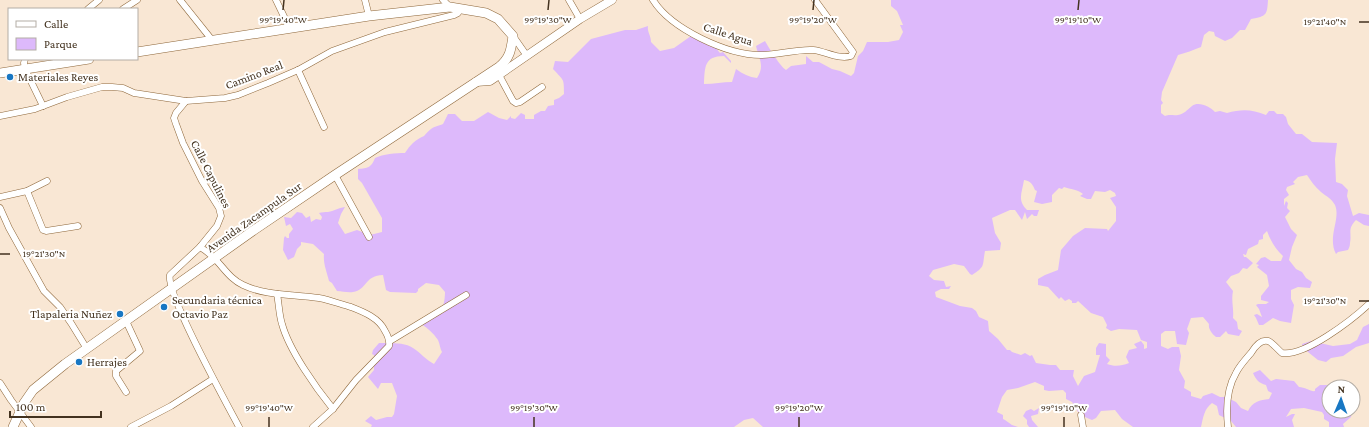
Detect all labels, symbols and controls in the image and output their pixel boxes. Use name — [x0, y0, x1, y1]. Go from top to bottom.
legend — [8, 8, 138, 60]
text: 99°19'40"W — [259, 14, 308, 25]
text: 99°19'30"W — [524, 14, 573, 25]
text: 99°19'20"W — [789, 14, 838, 25]
text: 99°19'10"W — [1055, 14, 1102, 25]
text: 19°21'40"N — [1304, 16, 1347, 27]
text: Calle — [44, 17, 68, 31]
street label: Calle Agua — [702, 19, 755, 49]
text: Parque — [44, 37, 77, 51]
street label: Camino Real — [223, 58, 285, 92]
place label: Materiales Reyes — [18, 70, 98, 84]
marker: Materiales Reyes — [5, 72, 15, 82]
street label: Calle Capulines — [188, 138, 234, 211]
street label: Avenida Zacampula Sur — [204, 178, 305, 255]
text: 19°21'30"N — [23, 248, 66, 259]
place label: Secundaria técnica Octavio Paz — [172, 293, 262, 321]
text: 19°21'30"N — [1304, 295, 1347, 306]
marker: Secundaria técnica Octavio Paz — [159, 302, 169, 312]
place label: Tlapaleria Nuñez — [30, 307, 112, 321]
marker: Tlapaleria Nuñez — [115, 309, 125, 319]
place label: Herrajes — [87, 355, 127, 369]
marker: Herrajes — [74, 357, 84, 367]
north arrow — [1321, 379, 1361, 419]
text: N — [1337, 383, 1346, 395]
scale bar — [10, 393, 101, 419]
text: 100 m — [16, 400, 46, 414]
text: 99°19'40"W — [245, 402, 294, 413]
text: 99°19'30"W — [510, 402, 559, 413]
text: 99°19'20"W — [775, 402, 824, 413]
text: 99°19'10"W — [1041, 402, 1088, 413]

